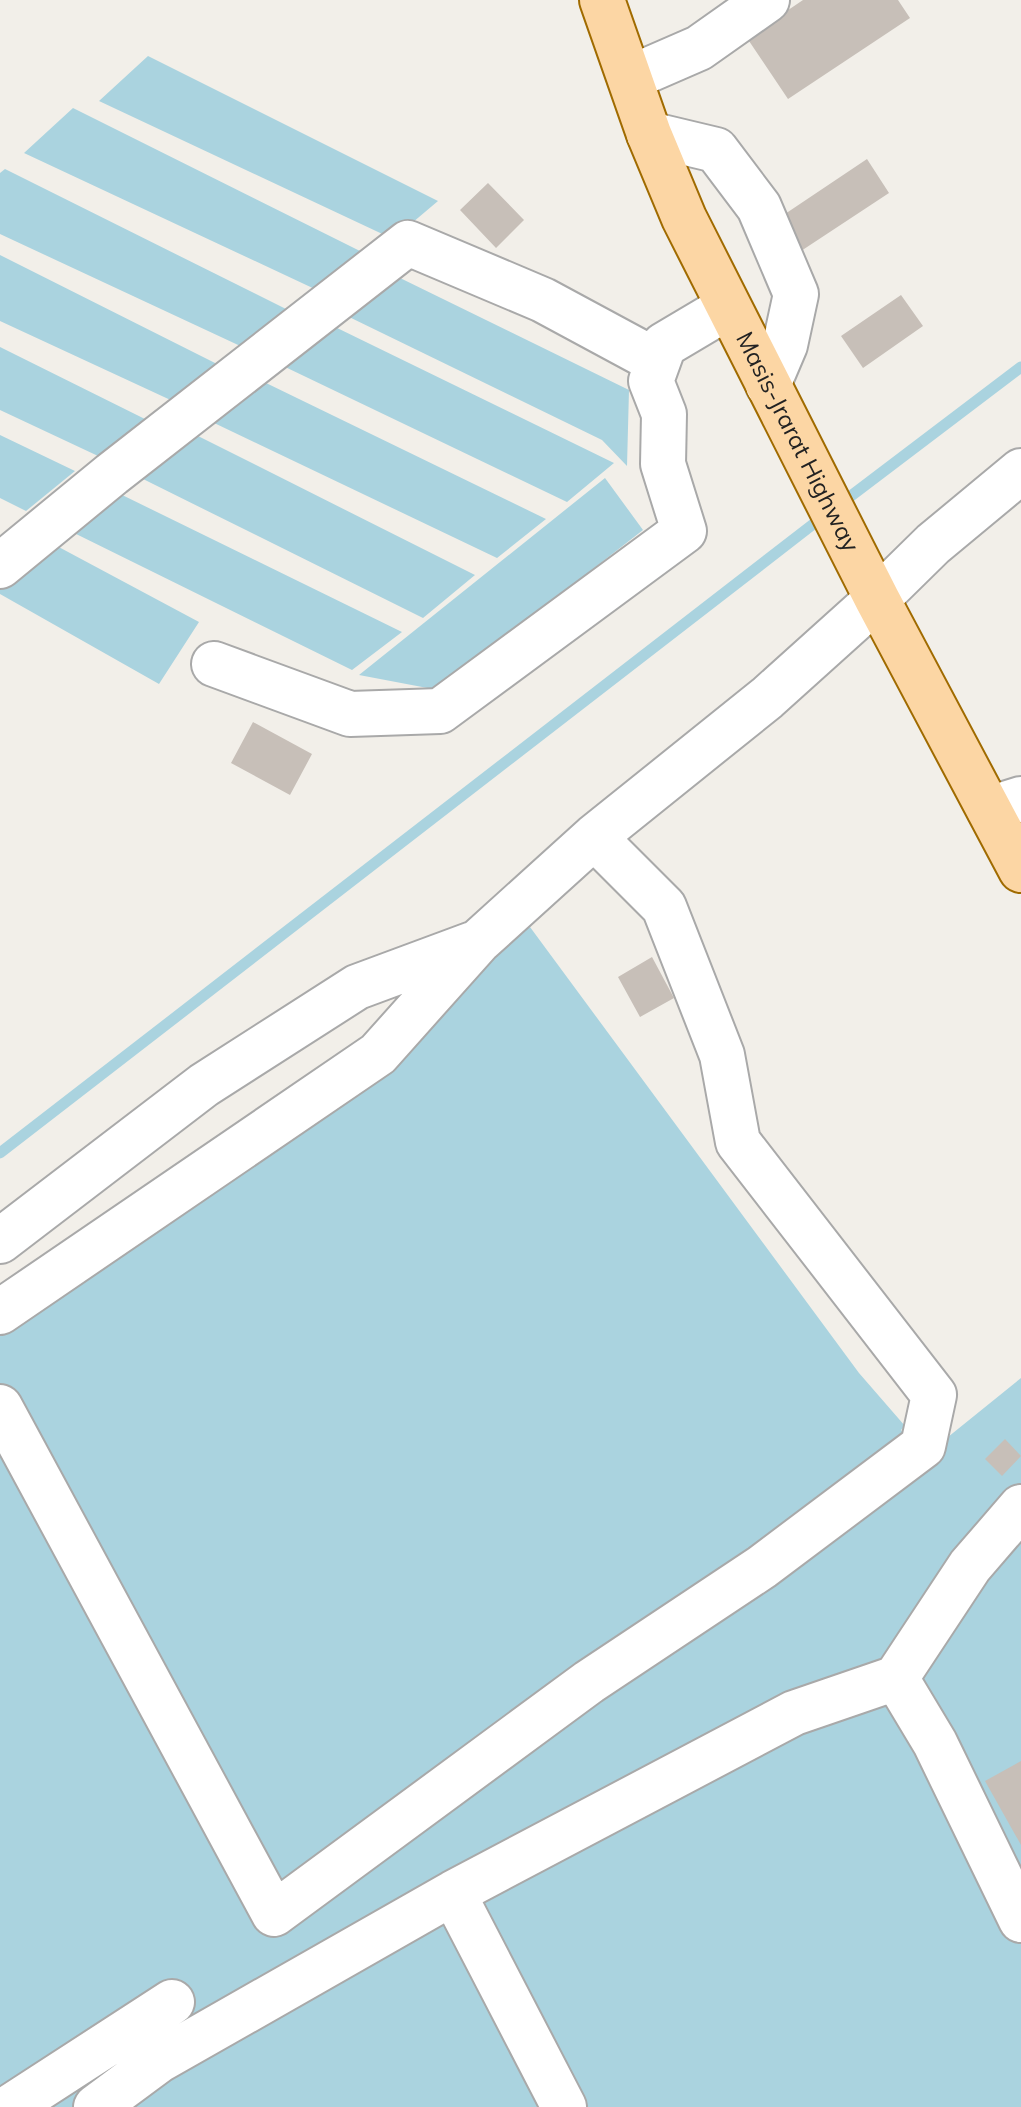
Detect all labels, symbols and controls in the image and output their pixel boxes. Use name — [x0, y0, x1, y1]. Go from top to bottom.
street label: Masis-Jrarat Highway — [730, 326, 867, 557]

